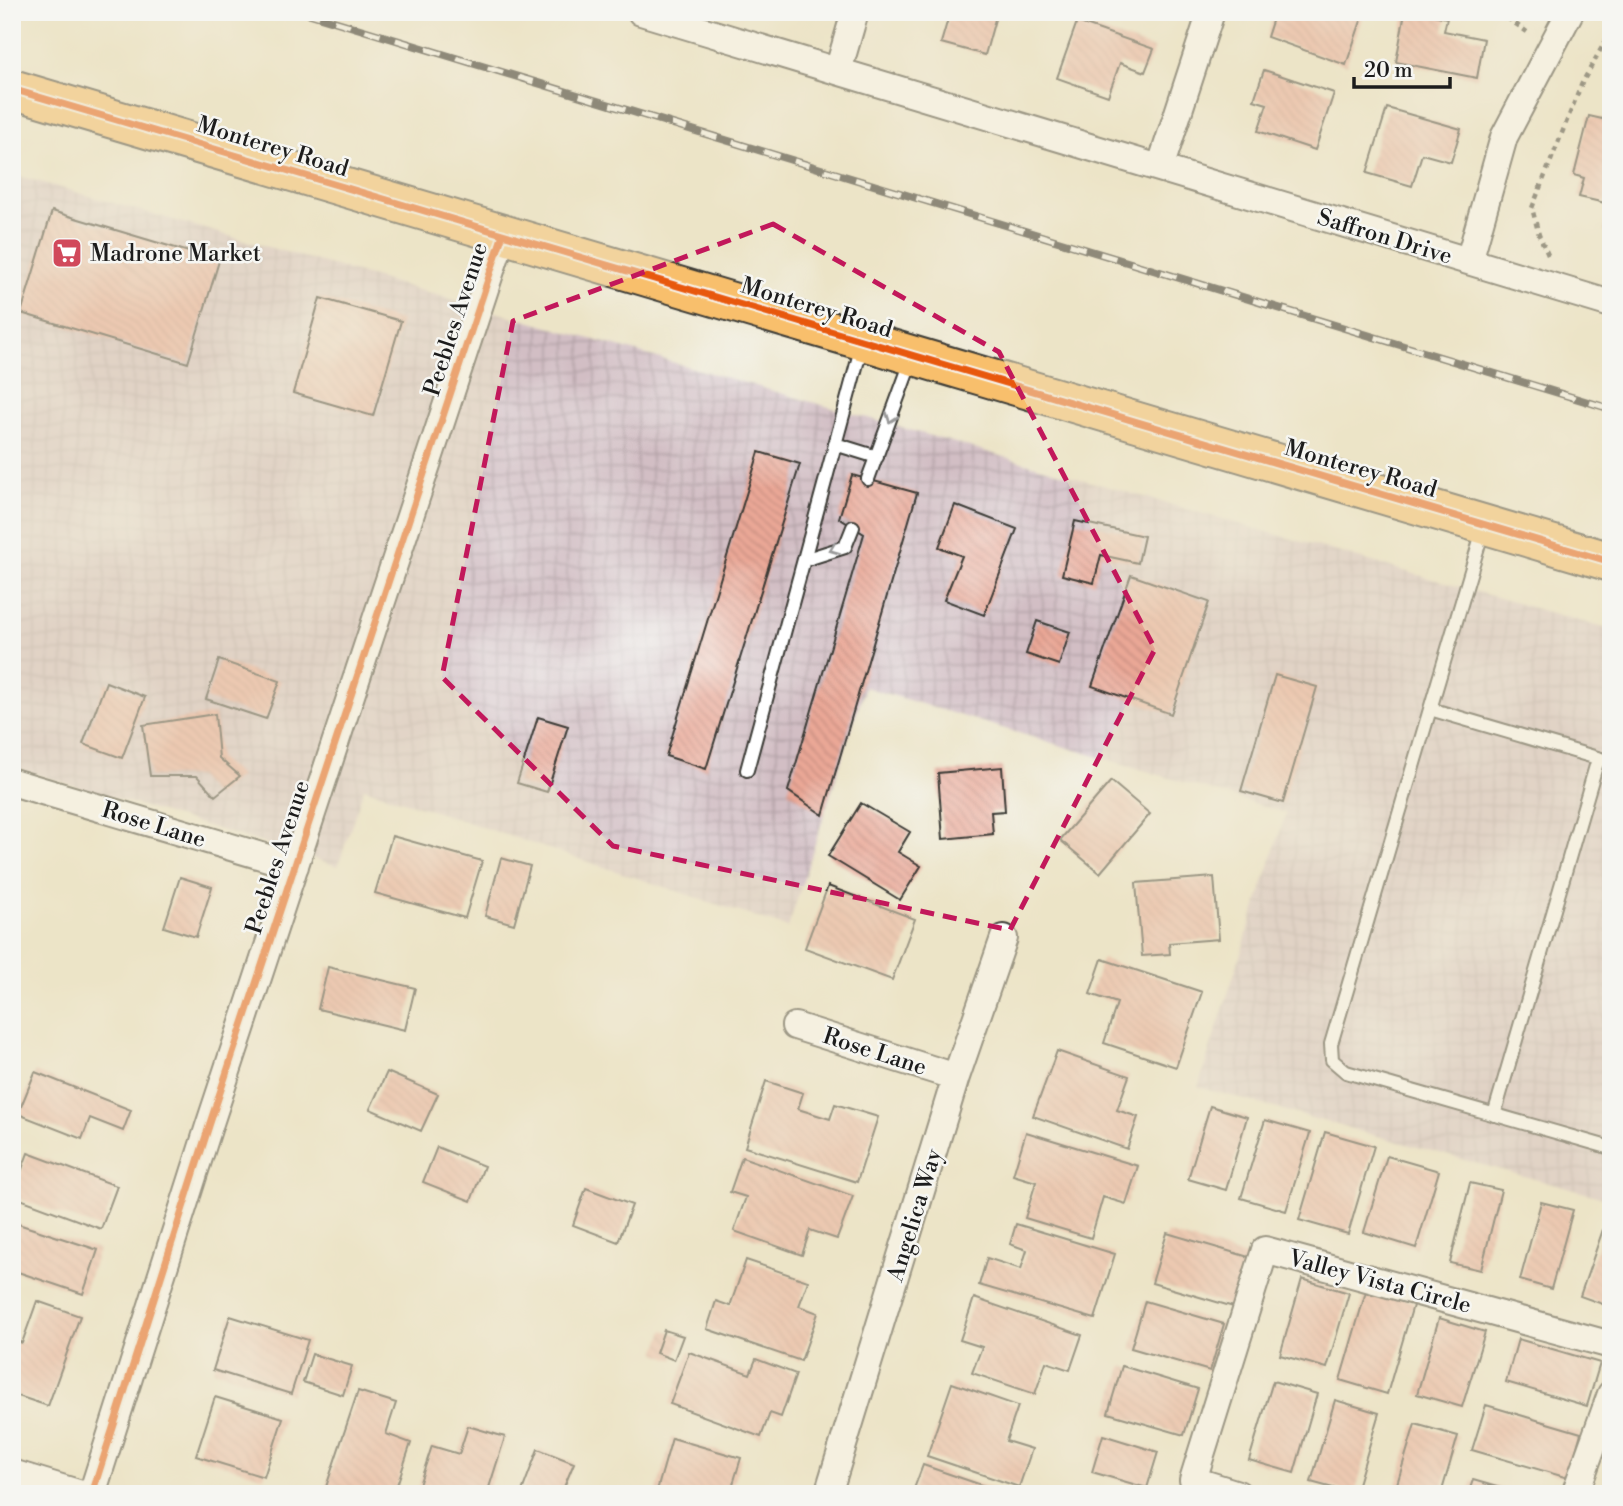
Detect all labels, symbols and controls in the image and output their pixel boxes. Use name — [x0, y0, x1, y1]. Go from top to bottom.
scale bar — [1354, 46, 1450, 90]
text: 20 m — [1364, 58, 1413, 84]
street label: Monterey Road — [194, 111, 352, 183]
street label: Saffron Drive — [1314, 203, 1455, 271]
supermarket icon: Madrone Market — [50, 236, 84, 270]
street label: Peebles Avenue — [418, 239, 494, 400]
place label: Madrone Market — [90, 240, 261, 268]
street label: Monterey Road — [738, 272, 896, 344]
one-way arrow — [885, 411, 899, 423]
street label: Monterey Road — [1281, 434, 1440, 504]
one-way arrow — [829, 541, 841, 555]
street label: Peebles Avenue — [240, 777, 316, 938]
street label: Rose Lane — [98, 796, 209, 854]
street label: Rose Lane — [819, 1022, 930, 1082]
street label: Angelica Way — [881, 1145, 949, 1286]
street label: Valley Vista Circle — [1284, 1244, 1474, 1320]

